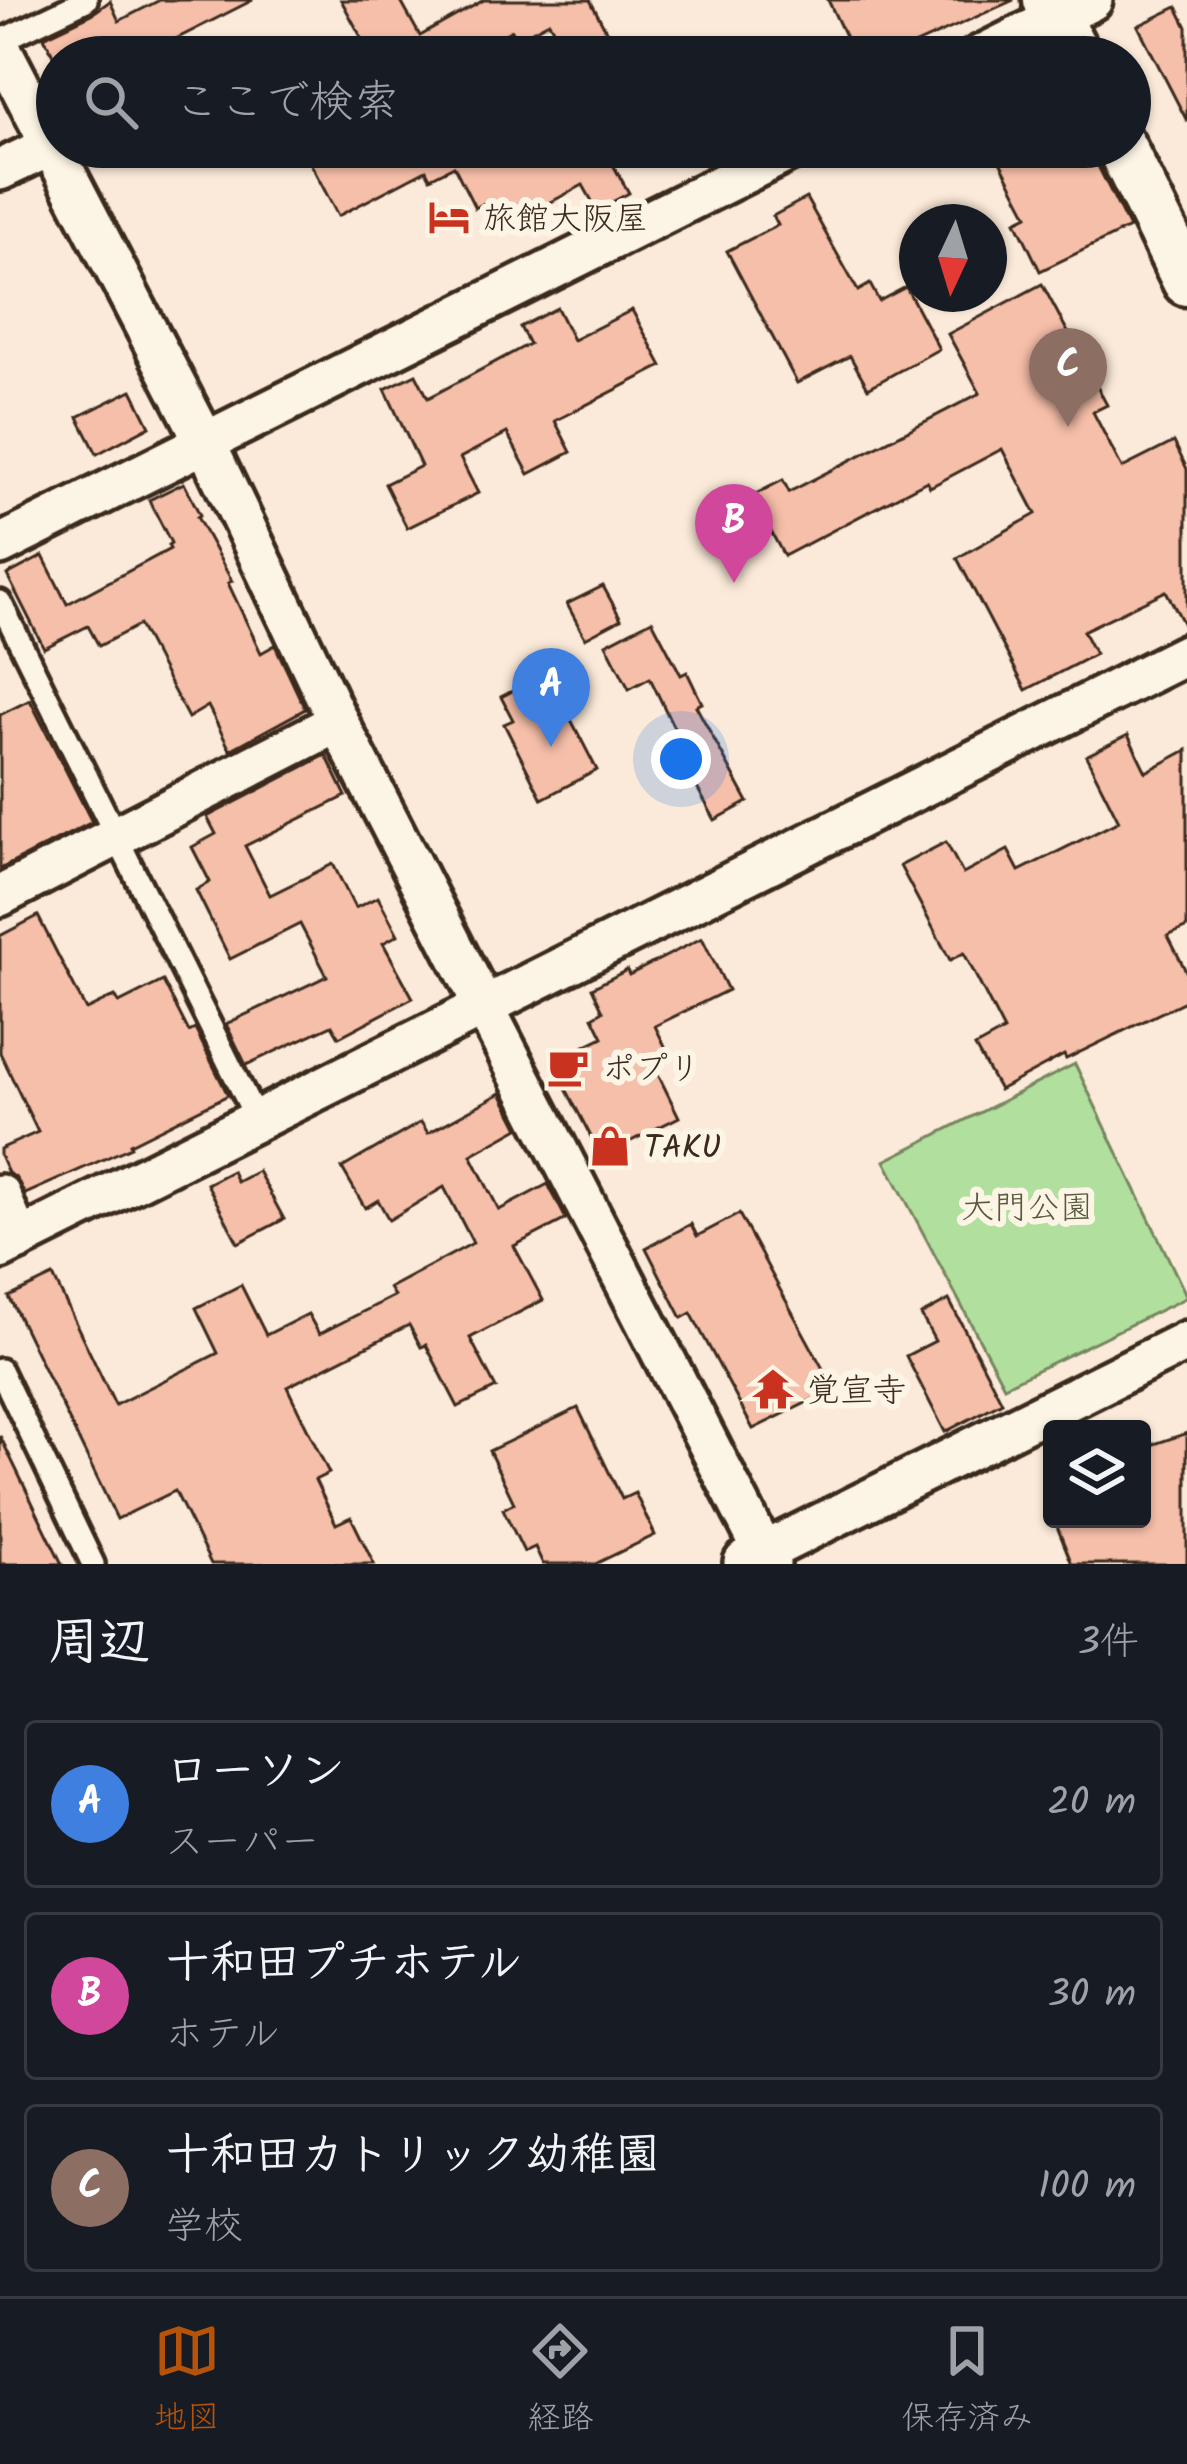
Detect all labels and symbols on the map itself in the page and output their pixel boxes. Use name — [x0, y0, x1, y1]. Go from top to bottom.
hotel icon: 旅館大阪屋 — [426, 194, 472, 240]
place label: 旅館大阪屋 — [483, 194, 648, 247]
north arrow — [899, 204, 1007, 312]
pin: C — [1029, 328, 1107, 427]
pin: B — [695, 484, 773, 583]
pin: A — [512, 648, 590, 747]
your location — [651, 729, 711, 789]
cafe icon: ポプリ — [545, 1044, 591, 1090]
place label: ポプリ — [602, 1044, 701, 1097]
shop icon: TAKU — [587, 1123, 633, 1169]
place label: TAKU — [644, 1123, 721, 1176]
park label: 大門公園 — [961, 1183, 1093, 1236]
temple icon: 覚宣寺 — [750, 1366, 796, 1412]
place label: 覚宣寺 — [807, 1366, 906, 1419]

